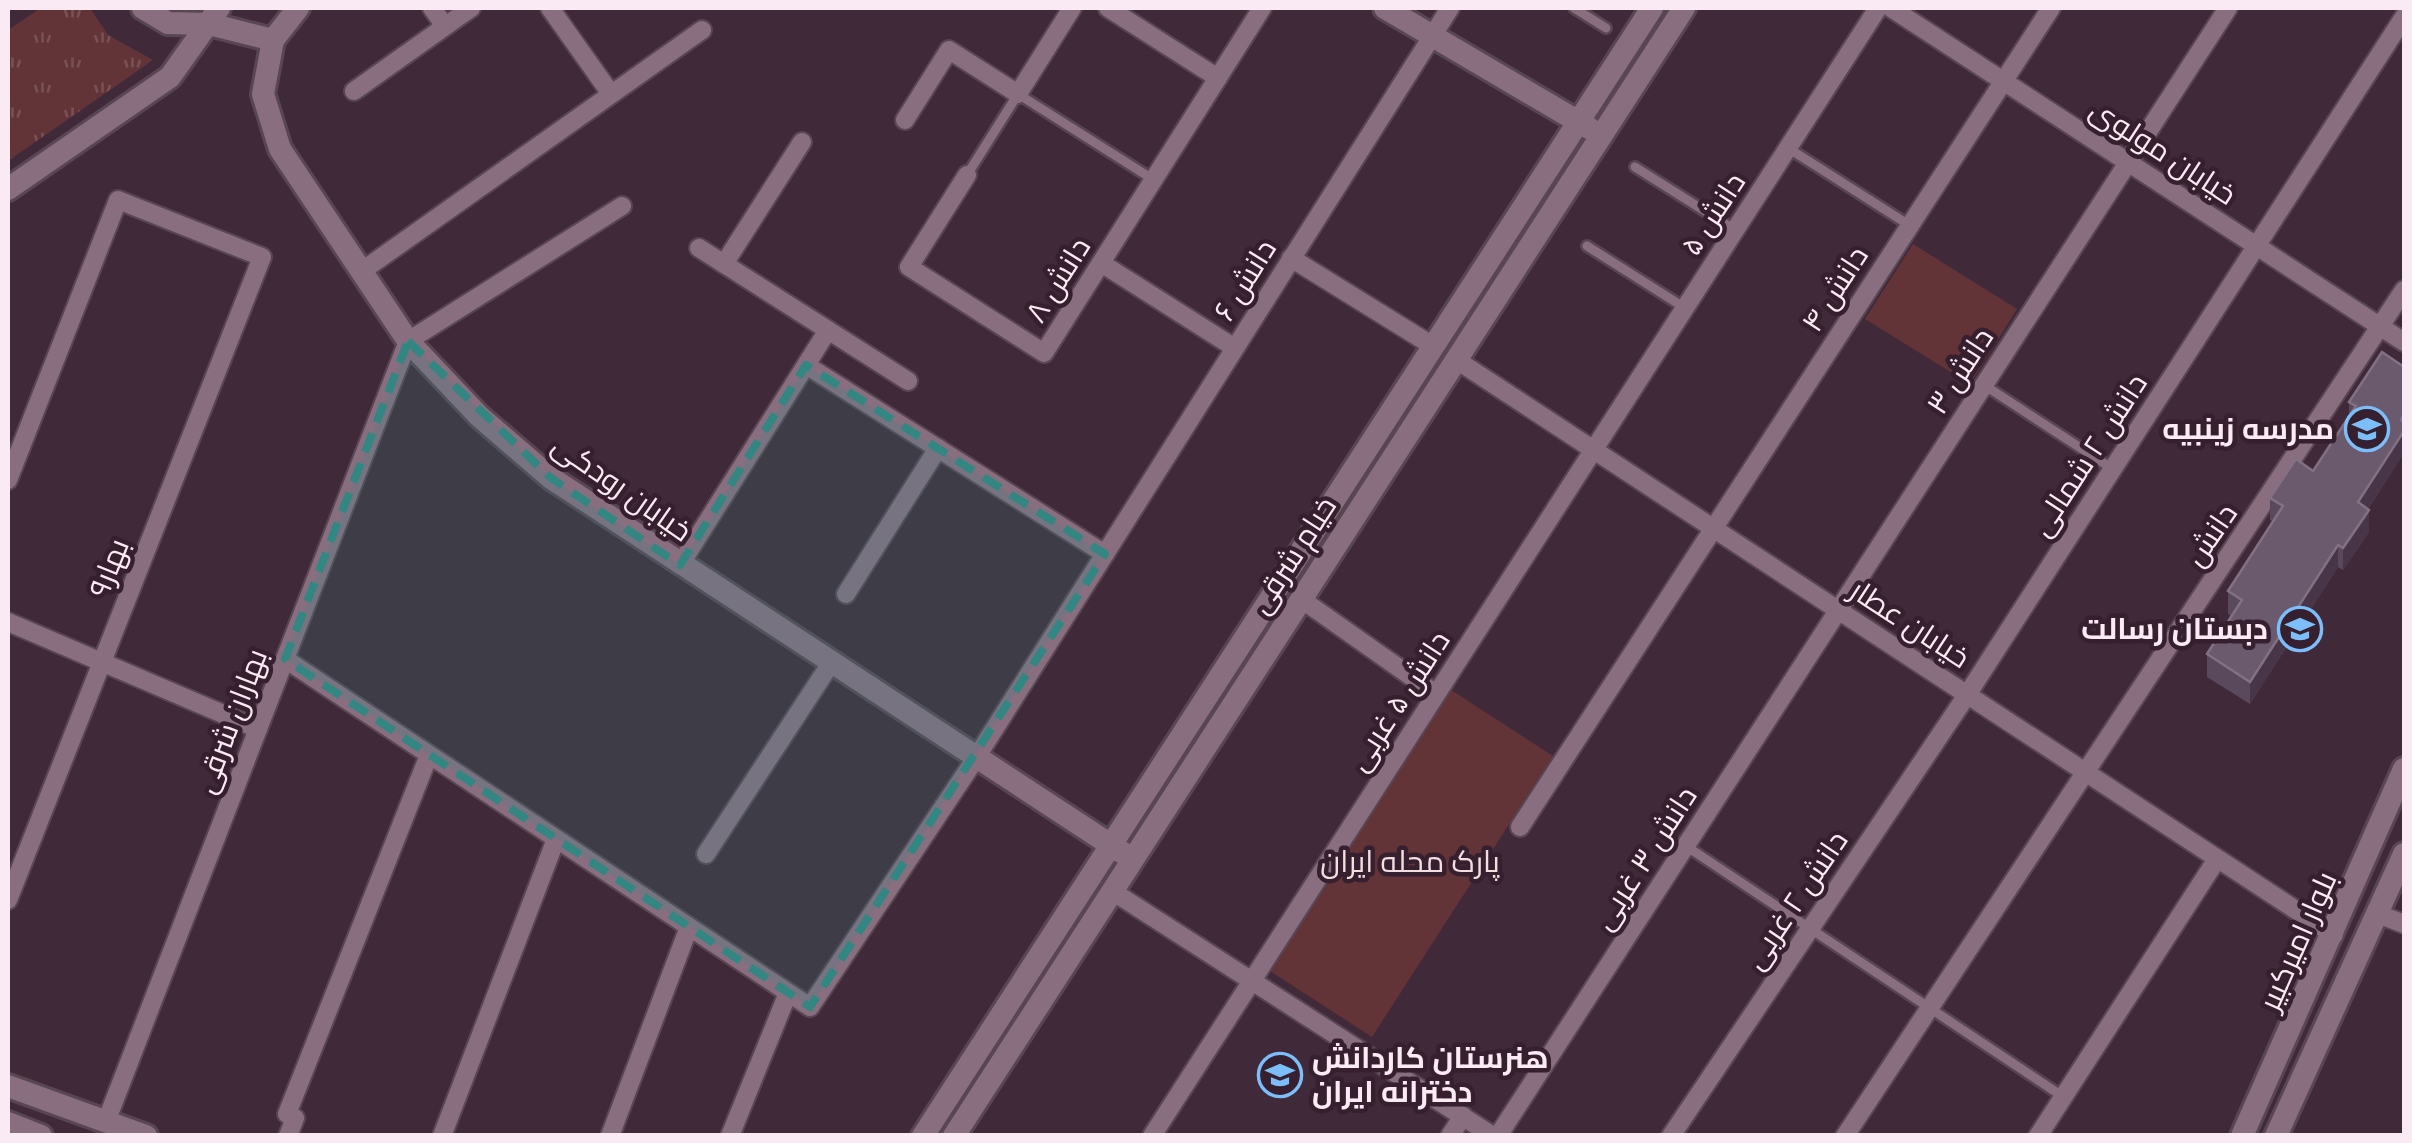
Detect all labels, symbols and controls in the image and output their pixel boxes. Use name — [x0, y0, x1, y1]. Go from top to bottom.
street label: خیابان مولوی — [2083, 91, 2243, 213]
street label: دانش ۵ — [1673, 166, 1753, 262]
street label: دانش ۸ — [1018, 231, 1098, 329]
street label: دانش ۶ — [1206, 233, 1284, 327]
street label: دانش ۴ — [1794, 239, 1876, 339]
street label: دانش ۳ — [1919, 321, 2001, 421]
street label: دانش ۲ شمالی — [2023, 367, 2155, 543]
school or university icon: مدرسه زینبیه — [2344, 406, 2390, 452]
place label: مدرسه زینبیه — [2162, 411, 2334, 447]
street label: خیابان رودکی — [545, 427, 699, 549]
street label: خیام شرقی — [1242, 490, 1346, 621]
street label: دانش — [2177, 497, 2245, 573]
street label: بهار۹ — [81, 533, 137, 603]
street label: خیابان عطار — [1842, 571, 1977, 676]
school or university icon: دبستان رسالت — [2277, 606, 2323, 652]
place label: دبستان رسالت — [2081, 611, 2268, 647]
street label: دانش ۵ غربی — [1340, 624, 1458, 778]
street label: بهاران شرقی — [187, 644, 275, 798]
street label: دانش ۳ غربی — [1585, 780, 1705, 936]
street label: دانش ۲ غربی — [1737, 824, 1855, 976]
park label: پارک محله ایران — [1320, 844, 1500, 881]
street label: بلوار امیرکبیر — [2251, 866, 2345, 1018]
place label: هنرستان کاردانش دخترانه ایران — [1312, 1040, 1549, 1110]
school or university icon: هنرستان کاردانش دخترانه ایران — [1257, 1052, 1303, 1098]

